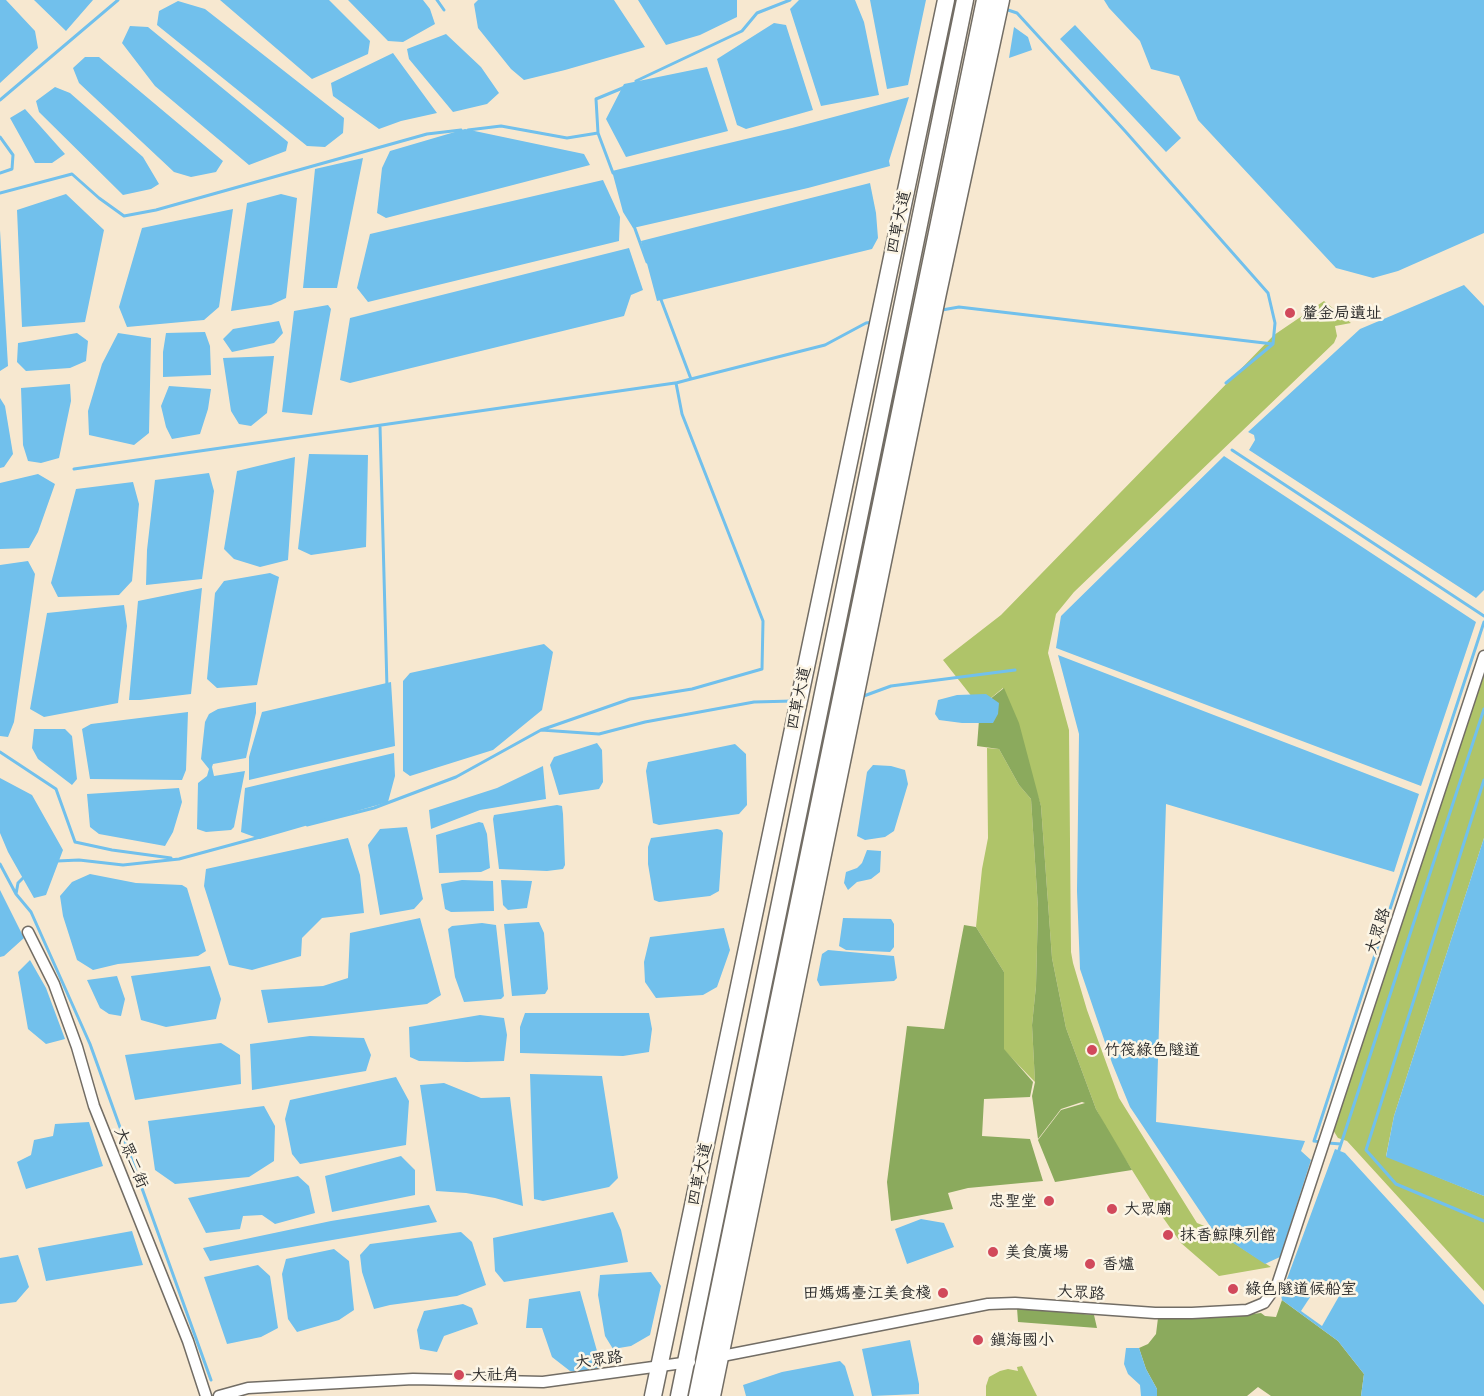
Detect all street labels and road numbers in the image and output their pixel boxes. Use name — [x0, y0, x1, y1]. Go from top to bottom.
street label: 四草大道 — [883, 189, 915, 255]
street label: 四草大道 — [783, 665, 815, 731]
street label: 大眾路 — [1361, 905, 1395, 957]
street label: 大眾二街 — [110, 1125, 152, 1191]
street label: 四草大道 — [684, 1141, 716, 1207]
street label: 大眾路 — [1056, 1282, 1106, 1304]
street label: 大眾路 — [574, 1347, 624, 1373]

